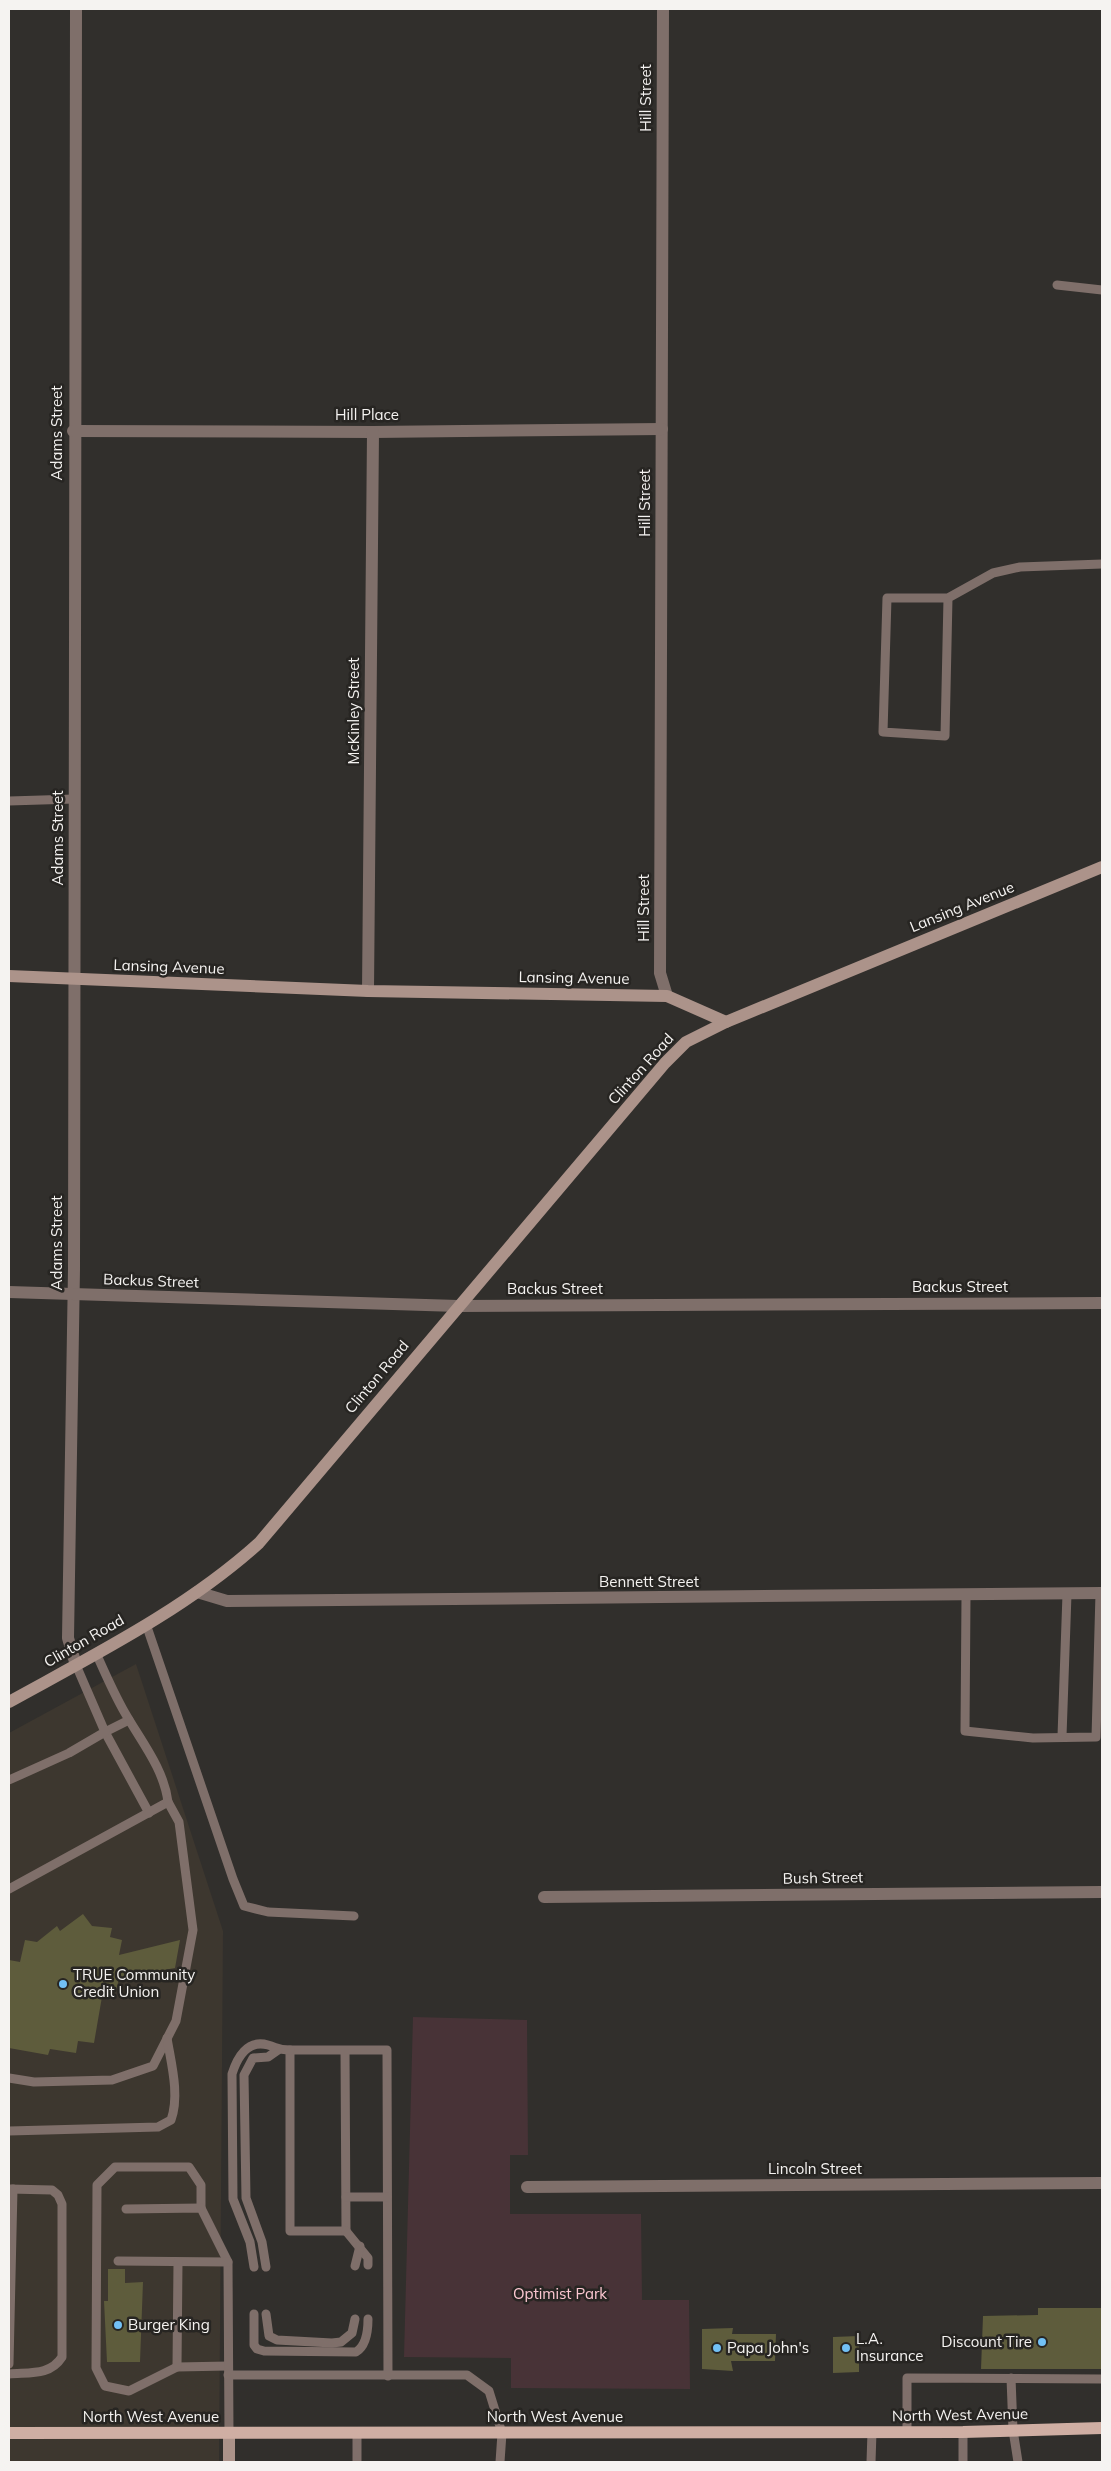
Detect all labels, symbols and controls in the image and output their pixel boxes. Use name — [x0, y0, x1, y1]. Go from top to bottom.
street label: Hill Street — [636, 64, 655, 132]
street label: Adams Street — [47, 386, 66, 480]
street label: Hill Place — [335, 405, 399, 424]
street label: Hill Street — [635, 469, 654, 537]
street label: McKinley Street — [344, 657, 363, 765]
street label: Adams Street — [48, 791, 67, 885]
street label: Hill Street — [634, 874, 653, 942]
street label: Lansing Avenue — [907, 877, 1017, 936]
street label: Lansing Avenue — [113, 955, 225, 978]
street label: Lansing Avenue — [518, 967, 630, 988]
street label: Clinton Road — [604, 1029, 678, 1108]
street label: Adams Street — [47, 1196, 66, 1290]
street label: Backus Street — [103, 1269, 199, 1292]
street label: Backus Street — [912, 1277, 1008, 1296]
street label: Backus Street — [507, 1279, 603, 1298]
street label: Clinton Road — [341, 1336, 413, 1417]
street label: Bennett Street — [599, 1572, 699, 1591]
street label: Clinton Road — [40, 1610, 127, 1671]
street label: Bush Street — [783, 1867, 863, 1888]
place label: TRUE Community Credit Union — [73, 1965, 195, 2001]
marker: TRUE Community Credit Union — [57, 1978, 69, 1990]
street label: Lincoln Street — [768, 2159, 862, 2178]
park label: Optimist Park — [513, 2284, 607, 2303]
place label: Burger King — [128, 2315, 210, 2334]
marker: Burger King — [112, 2319, 124, 2331]
place label: L.A. Insurance — [856, 2329, 923, 2365]
place label: Discount Tire — [941, 2332, 1032, 2351]
marker: Discount Tire — [1036, 2336, 1048, 2348]
place label: Papa John's — [727, 2338, 809, 2357]
marker: Papa John's — [711, 2342, 723, 2354]
marker: L.A. Insurance — [840, 2342, 852, 2354]
street label: North West Avenue — [892, 2404, 1028, 2425]
street label: North West Avenue — [83, 2407, 219, 2426]
street label: North West Avenue — [487, 2407, 623, 2426]

